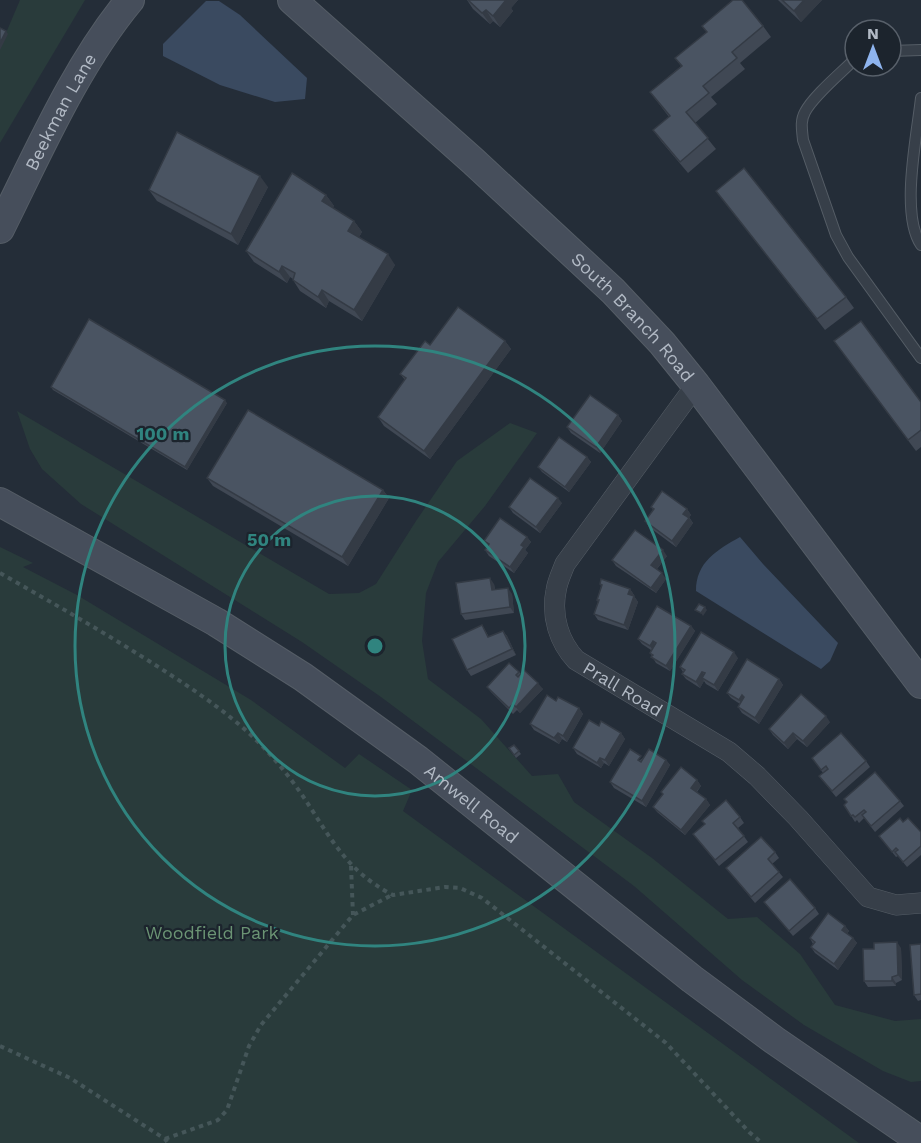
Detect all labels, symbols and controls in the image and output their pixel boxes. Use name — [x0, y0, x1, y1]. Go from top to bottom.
north arrow — [843, 18, 903, 78]
text: N — [867, 24, 879, 43]
street label: Beekman Lane — [20, 49, 100, 173]
street label: South Branch Road — [568, 248, 699, 386]
text: 100 m — [136, 423, 190, 444]
text: 50 m — [247, 529, 291, 550]
centre of rings — [365, 636, 385, 656]
street label: Prall Road — [580, 657, 667, 720]
street label: Amwell Road — [421, 759, 523, 847]
park label: Woodfield Park — [145, 922, 279, 943]

